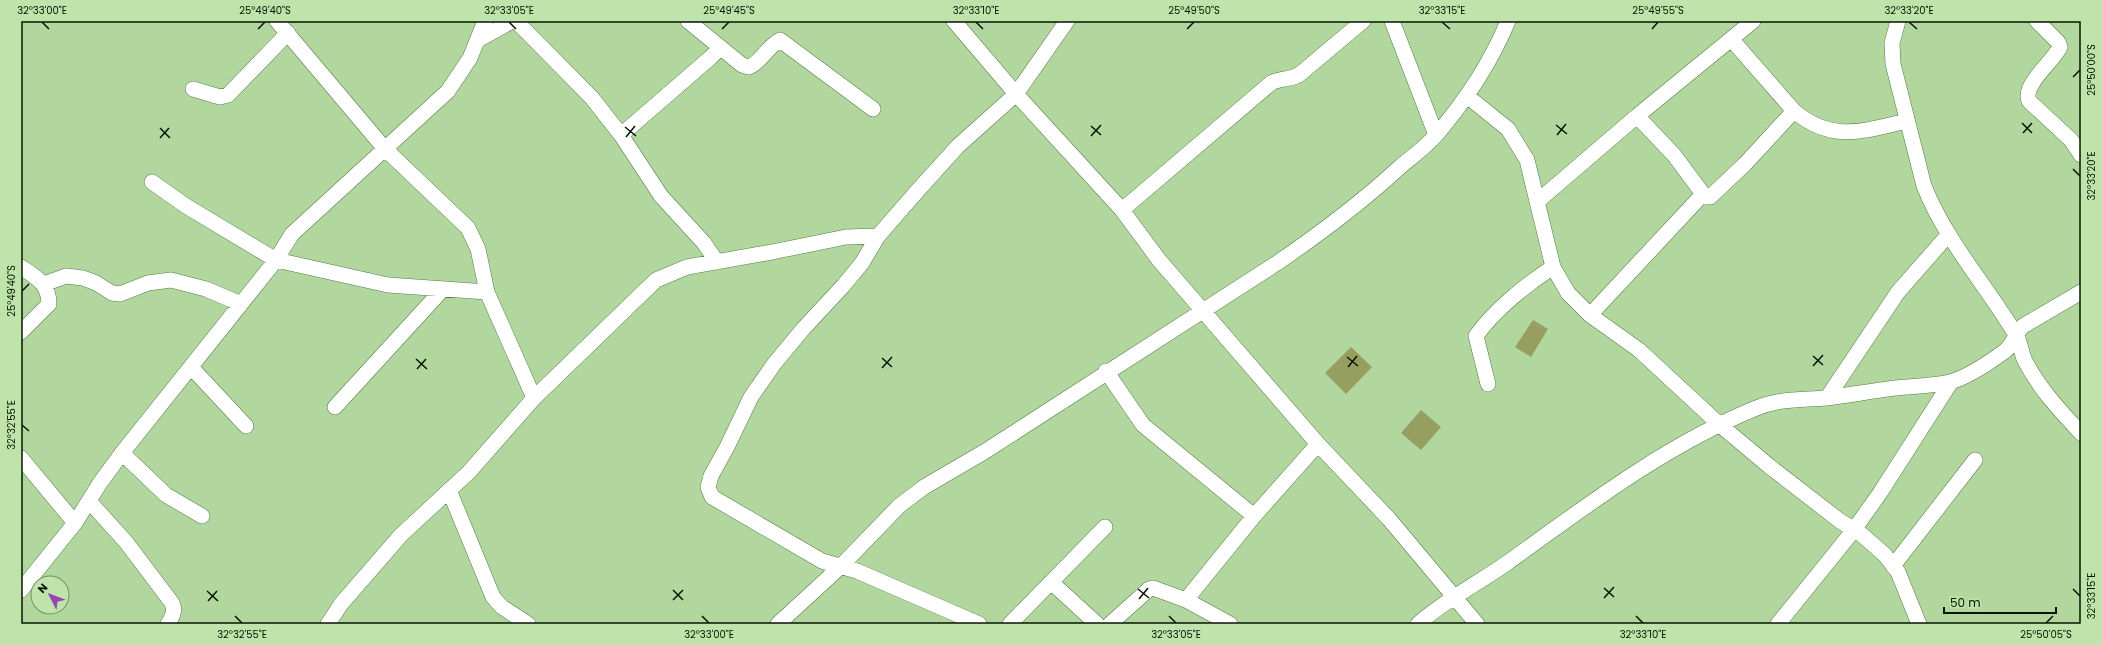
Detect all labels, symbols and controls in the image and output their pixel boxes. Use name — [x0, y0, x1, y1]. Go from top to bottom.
text: 32°33'00"E — [17, 3, 67, 18]
text: 25°49'40"S — [239, 3, 291, 18]
text: 32°33'05"E — [484, 3, 534, 18]
text: 25°49'45"S — [703, 3, 755, 18]
text: 32°33'10"E — [953, 3, 999, 18]
text: 25°49'50"S — [1168, 3, 1220, 18]
text: 32°33'15"E — [1419, 3, 1465, 18]
text: 25°49'55"S — [1632, 3, 1684, 18]
text: 32°33'20"E — [1884, 3, 1934, 18]
text: 25°50'00"S — [2084, 44, 2099, 96]
text: 32°33'20"E — [2084, 151, 2099, 201]
text: 25°49'40"S — [4, 265, 19, 317]
text: 32°32'55"E — [4, 400, 19, 450]
text: 32°33'15"E — [2084, 573, 2099, 619]
north arrow — [30, 575, 70, 615]
text: N — [34, 580, 51, 597]
scale bar — [1944, 589, 2056, 615]
text: 50 m — [1950, 594, 1981, 611]
text: 32°32'55"E — [217, 627, 267, 642]
text: 32°33'00"E — [684, 627, 734, 642]
text: 32°33'05"E — [1151, 627, 1201, 642]
text: 32°33'10"E — [1620, 627, 1666, 642]
text: 25°50'05"S — [2020, 627, 2072, 642]

